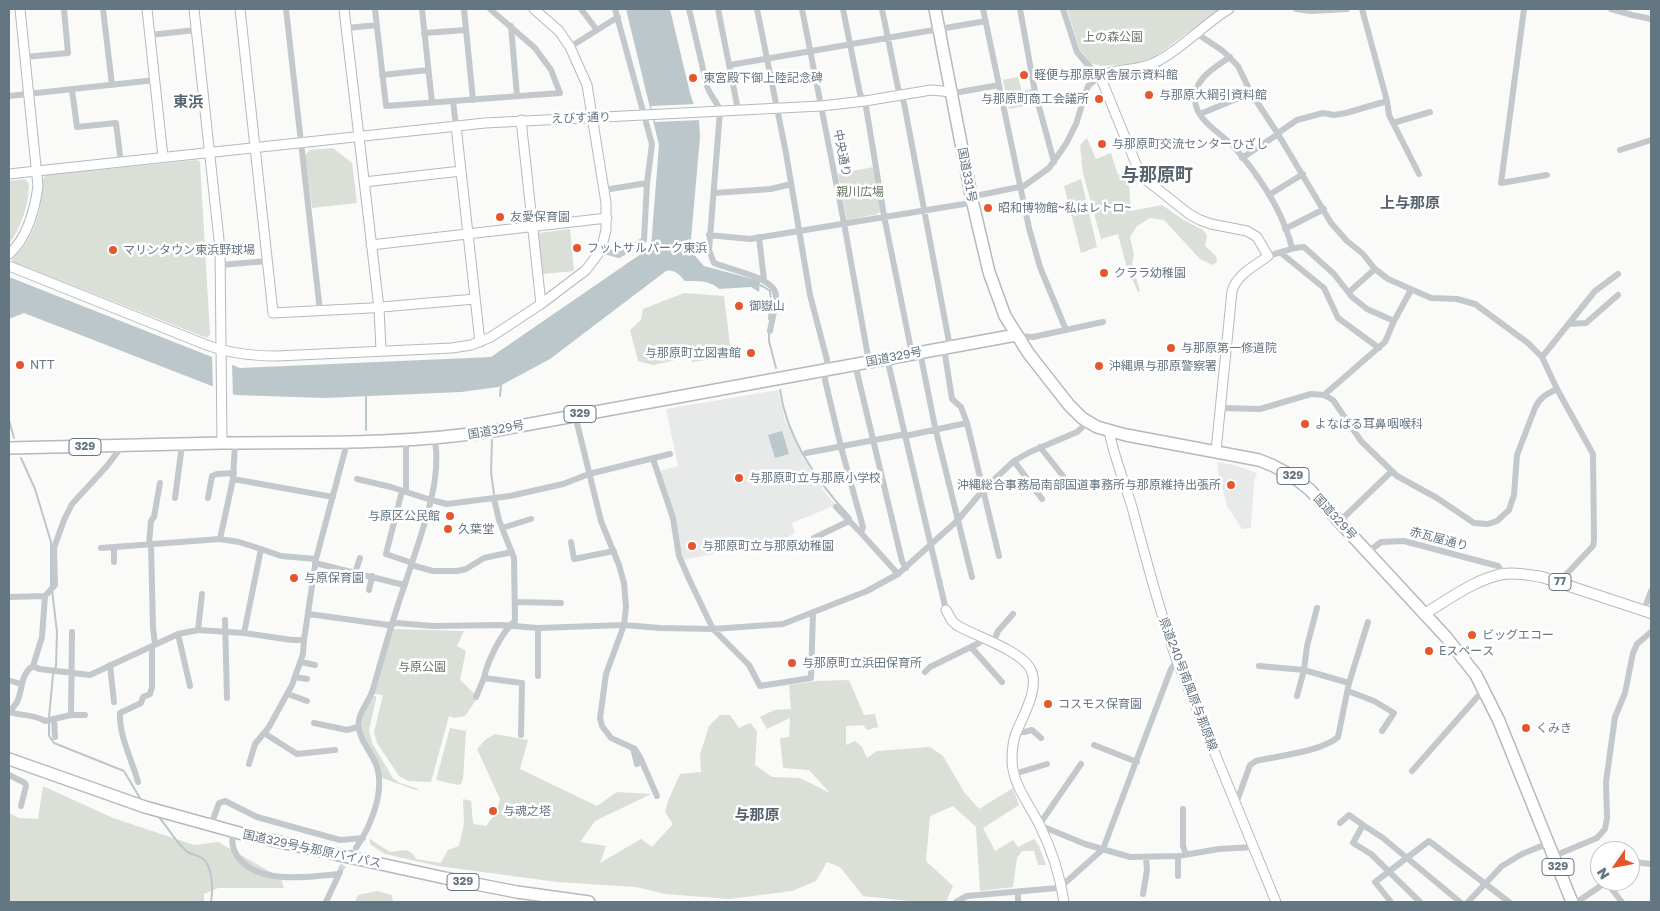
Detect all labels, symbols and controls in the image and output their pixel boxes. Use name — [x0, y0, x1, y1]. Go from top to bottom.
park label: 上の森公園 — [1083, 30, 1143, 44]
place label: 軽便与那原駅舎展示資料館 — [1034, 68, 1178, 82]
marker: 軽便与那原駅舎展示資料館 — [1018, 69, 1030, 81]
place label: 東宮殿下御上陸記念碑 — [703, 71, 823, 85]
marker: 東宮殿下御上陸記念碑 — [687, 72, 699, 84]
place label: 与那原大綱引資料館 — [1159, 88, 1267, 102]
marker: 与那原大綱引資料館 — [1143, 89, 1155, 101]
place label: 与那原町商工会議所 — [981, 92, 1089, 106]
district label: 東浜 — [173, 93, 203, 111]
marker: 与那原町商工会議所 — [1093, 93, 1105, 105]
street label: えびす通り — [551, 110, 611, 126]
street label: 中央通り — [830, 128, 854, 178]
place label: 与那原町交流センターひざし — [1112, 137, 1268, 151]
marker: 与那原町交流センターひざし — [1096, 138, 1108, 150]
street label: 国道331号 — [955, 146, 979, 204]
district label: 与那原町 — [1121, 164, 1193, 186]
park label: 親川広場 — [836, 185, 884, 199]
district label: 上与那原 — [1380, 194, 1440, 212]
place label: 昭和博物館~私はレトロ~ — [998, 201, 1131, 215]
marker: 昭和博物館~私はレトロ~ — [982, 202, 994, 214]
place label: 友愛保育園 — [510, 210, 570, 224]
marker: 友愛保育園 — [494, 211, 506, 223]
place label: フットサルパーク東浜 — [587, 241, 707, 255]
marker: フットサルパーク東浜 — [571, 242, 583, 254]
place label: マリンタウン東浜野球場 — [123, 243, 255, 257]
marker: マリンタウン東浜野球場 — [107, 244, 119, 256]
place label: クララ幼稚園 — [1114, 266, 1186, 280]
marker: クララ幼稚園 — [1098, 267, 1110, 279]
place label: 御嶽山 — [749, 299, 785, 313]
marker: 御嶽山 — [733, 300, 745, 312]
place label: 与那原第一修道院 — [1181, 341, 1277, 355]
marker: 与那原第一修道院 — [1165, 342, 1177, 354]
street label: 国道329号 — [865, 344, 923, 370]
place label: 与那原町立図書館 — [645, 346, 741, 360]
marker: 与那原町立図書館 — [745, 347, 757, 359]
place label: NTT — [30, 358, 54, 372]
marker: NTT — [14, 359, 26, 371]
place label: 沖縄県与那原警察署 — [1109, 359, 1217, 373]
marker: 沖縄県与那原警察署 — [1093, 360, 1105, 372]
road number: 329 — [564, 406, 596, 422]
place label: よなばる耳鼻咽喉科 — [1315, 417, 1423, 431]
street label: 国道329号 — [467, 418, 525, 442]
marker: よなばる耳鼻咽喉科 — [1299, 418, 1311, 430]
road number: 329 — [69, 438, 101, 456]
road number: 329 — [1277, 468, 1309, 484]
place label: 与那原町立与那原小学校 — [749, 471, 881, 485]
marker: 与那原町立与那原小学校 — [733, 472, 745, 484]
place label: 沖縄総合事務局南部国道事務所与那原維持出張所 — [957, 478, 1221, 492]
marker: 沖縄総合事務局南部国道事務所与那原維持出張所 — [1225, 479, 1237, 491]
street label: 国道329号 — [1310, 491, 1360, 543]
place label: 与原区公民館 — [368, 509, 440, 523]
marker: 与原区公民館 — [444, 510, 456, 522]
place label: 久葉堂 — [458, 522, 494, 536]
marker: 久葉堂 — [442, 523, 454, 535]
street label: 赤瓦屋通り — [1408, 524, 1470, 554]
place label: 与那原町立与那原幼稚園 — [702, 539, 834, 553]
marker: 与那原町立与那原幼稚園 — [686, 540, 698, 552]
place label: 与原保育園 — [304, 571, 364, 585]
marker: 与原保育園 — [288, 572, 300, 584]
road number: 77 — [1549, 574, 1571, 590]
street label: 県道240号南風原与那原線 — [1156, 615, 1220, 753]
place label: ビッグエコー — [1482, 628, 1554, 642]
marker: ビッグエコー — [1466, 629, 1478, 641]
place label: Eスペース — [1439, 644, 1494, 658]
marker: Eスペース — [1423, 645, 1435, 657]
place label: 与那原町立浜田保育所 — [802, 656, 922, 670]
marker: 与那原町立浜田保育所 — [786, 657, 798, 669]
park label: 与原公園 — [398, 660, 446, 674]
place label: コスモス保育園 — [1058, 697, 1142, 711]
marker: コスモス保育園 — [1042, 698, 1054, 710]
place label: くみき — [1536, 721, 1572, 735]
marker: くみき — [1520, 722, 1532, 734]
place label: 与魂之塔 — [503, 804, 551, 818]
marker: 与魂之塔 — [487, 805, 499, 817]
district label: 与那原 — [735, 806, 779, 824]
street label: 国道329号与那原バイパス — [241, 827, 383, 871]
north arrow — [1590, 841, 1640, 891]
road number: 329 — [1542, 859, 1574, 876]
text: N — [1593, 865, 1613, 883]
road number: 329 — [447, 874, 479, 890]

